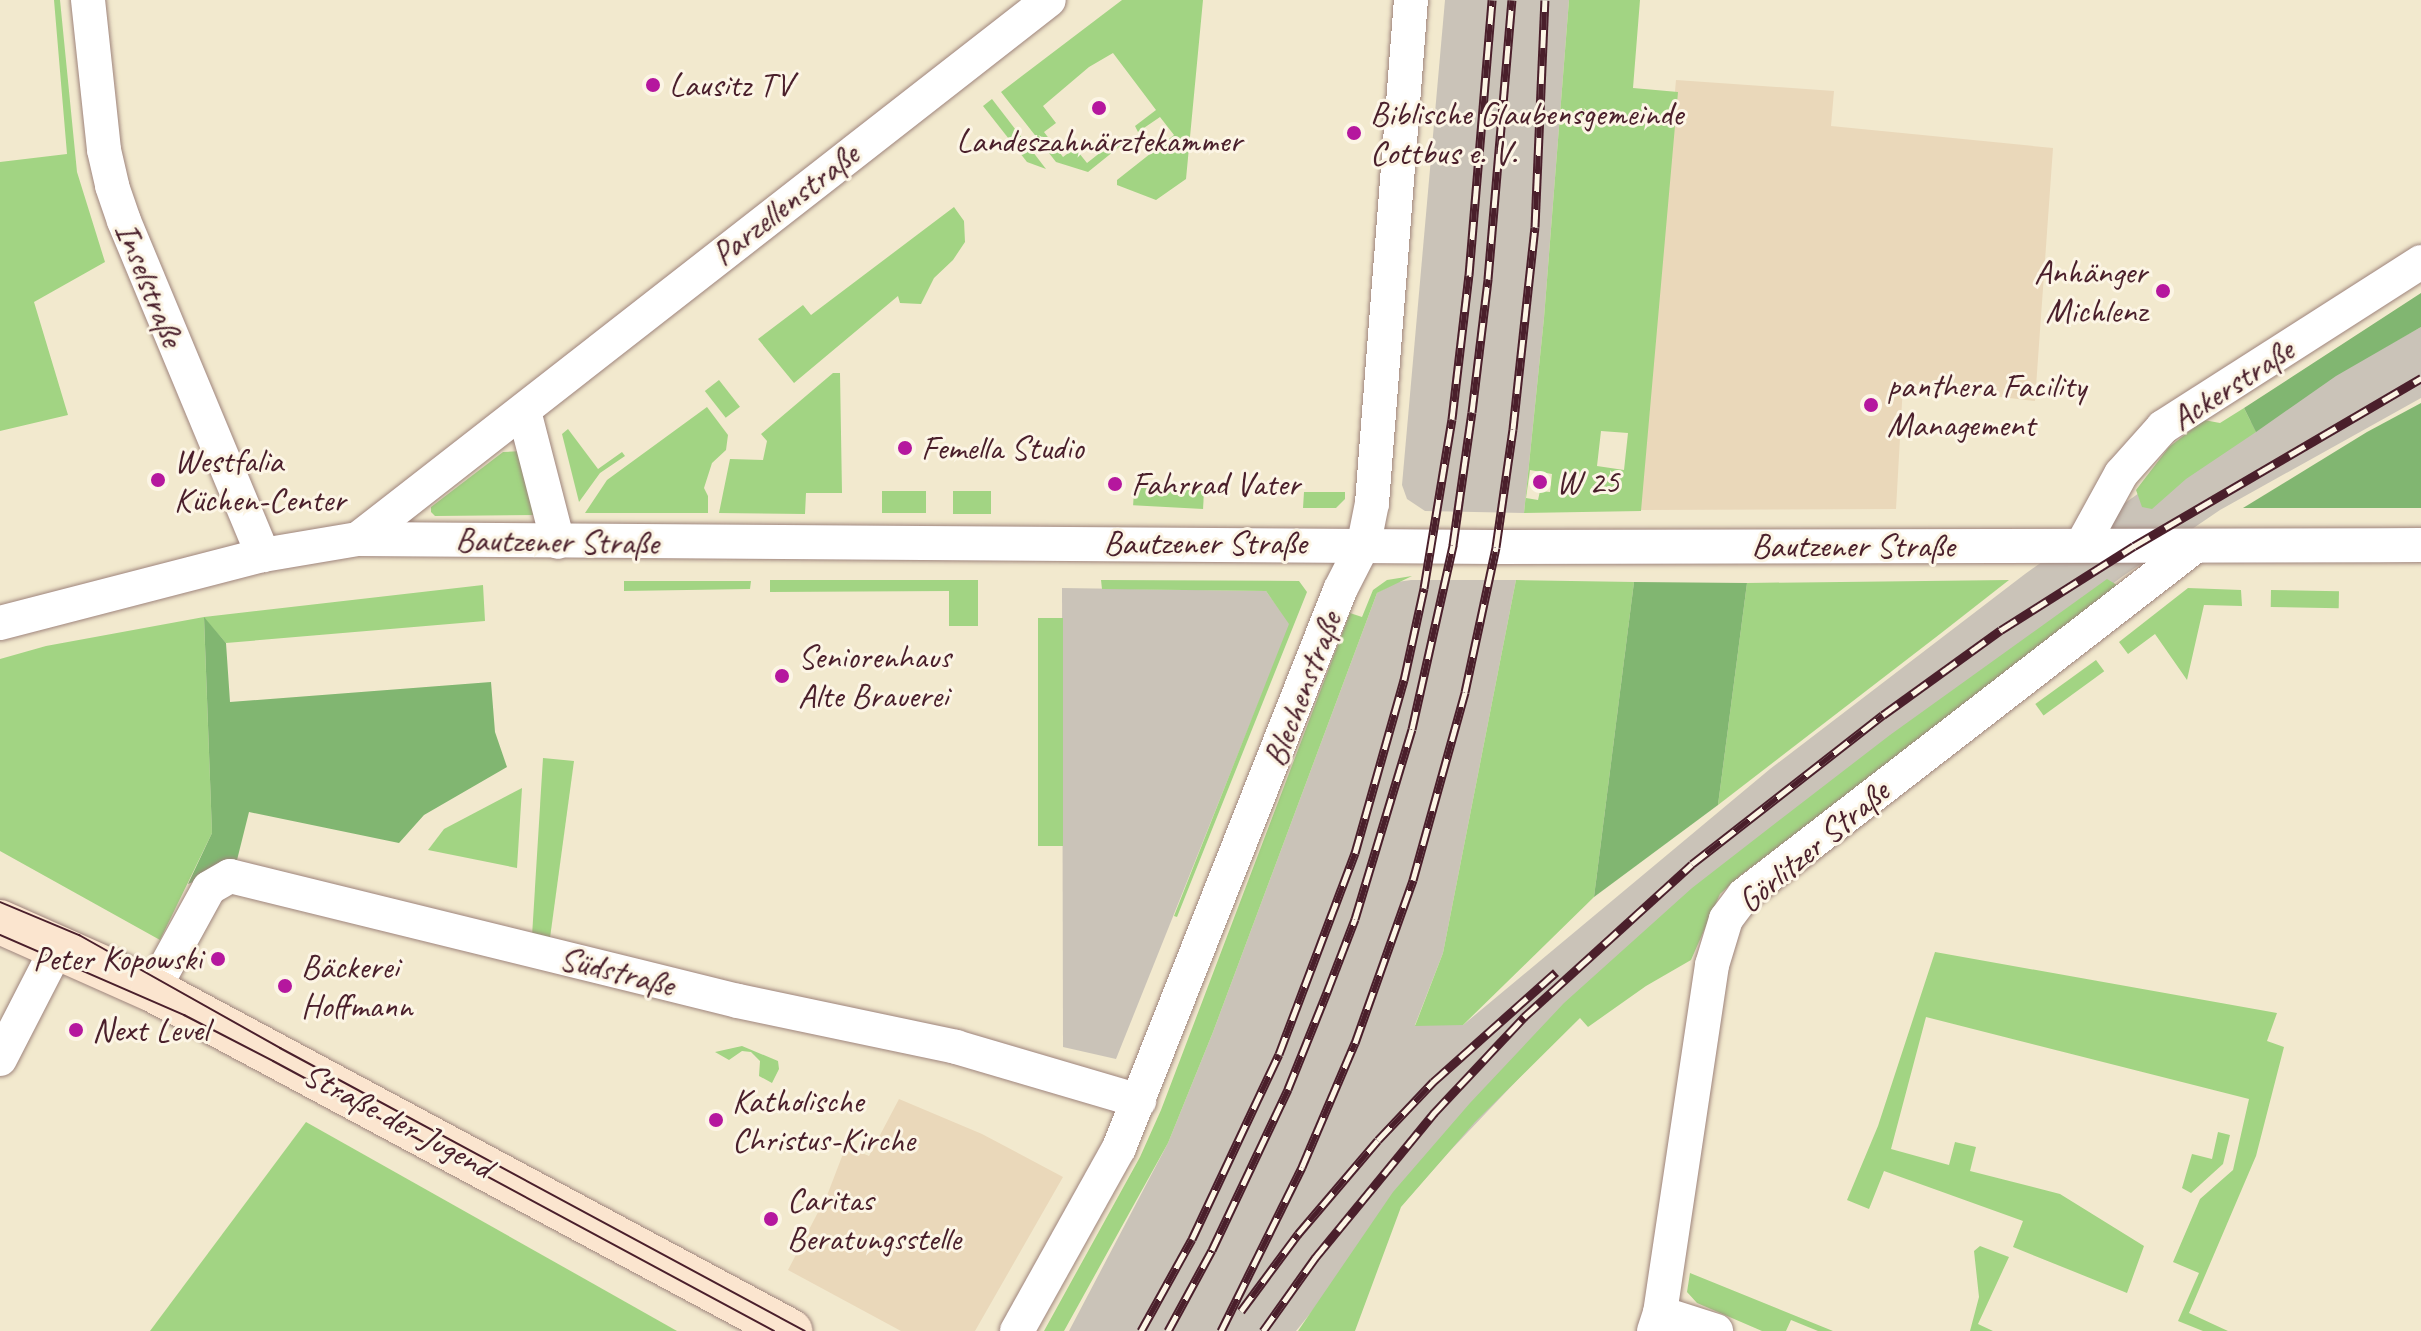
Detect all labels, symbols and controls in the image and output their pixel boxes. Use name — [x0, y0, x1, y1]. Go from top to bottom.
place label: Lausitz TV — [669, 65, 792, 105]
marker: Lausitz TV — [644, 76, 662, 94]
place label: Biblische Glaubensgemeinde Cottbus e. V. — [1370, 93, 1682, 172]
marker: Landeszahnärztekammer — [1090, 99, 1108, 117]
place label: Landeszahnärztekammer — [956, 121, 1242, 161]
marker: Biblische Glaubensgemeinde Cottbus e. V. — [1345, 124, 1363, 142]
street label: Parzellenstraße — [703, 134, 867, 274]
street label: Inselstraße — [107, 216, 193, 352]
place label: Anhänger Michlenz — [2034, 251, 2147, 330]
marker: Anhänger Michlenz — [2154, 282, 2172, 300]
street label: Ackerstraße — [2163, 329, 2301, 439]
place label: panthera Facility Management — [1887, 365, 2085, 444]
marker: panthera Facility Management — [1862, 396, 1880, 414]
place label: Femella Studio — [921, 428, 1083, 468]
marker: Femella Studio — [896, 439, 914, 457]
place label: Westfalia Küchen-Center — [174, 440, 345, 520]
place label: W 25 — [1556, 462, 1619, 502]
place label: Fahrrad Vater — [1131, 464, 1300, 504]
marker: Westfalia Küchen-Center — [149, 471, 167, 489]
marker: W 25 — [1531, 473, 1549, 491]
marker: Fahrrad Vater — [1106, 475, 1124, 493]
street label: Bautzener Straße — [454, 519, 660, 563]
street label: Bautzener Straße — [1102, 523, 1308, 563]
street label: Bautzener Straße — [1750, 526, 1956, 566]
street label: Blechenstraße — [1254, 606, 1350, 772]
place label: Seniorenhaus Alte Brauerei — [798, 636, 951, 716]
marker: Seniorenhaus Alte Brauerei — [773, 667, 791, 685]
street label: Görlitzer Straße — [1728, 770, 1898, 922]
street label: Südstraße — [555, 937, 679, 1005]
place label: Peter Kopowski — [33, 939, 202, 979]
place label: Bäckerei Hoffmann — [301, 946, 412, 1026]
marker: Peter Kopowski — [209, 950, 227, 968]
marker: Bäckerei Hoffmann — [276, 977, 294, 995]
place label: Next Level — [92, 1010, 208, 1050]
marker: Next Level — [67, 1021, 85, 1039]
street label: Straße der Jugend — [297, 1053, 499, 1187]
place label: Katholische Christus-Kirche — [732, 1080, 915, 1160]
marker: Katholische Christus-Kirche — [707, 1111, 725, 1129]
place label: Caritas Beratungsstelle — [787, 1179, 961, 1258]
marker: Caritas Beratungsstelle — [762, 1210, 780, 1228]

